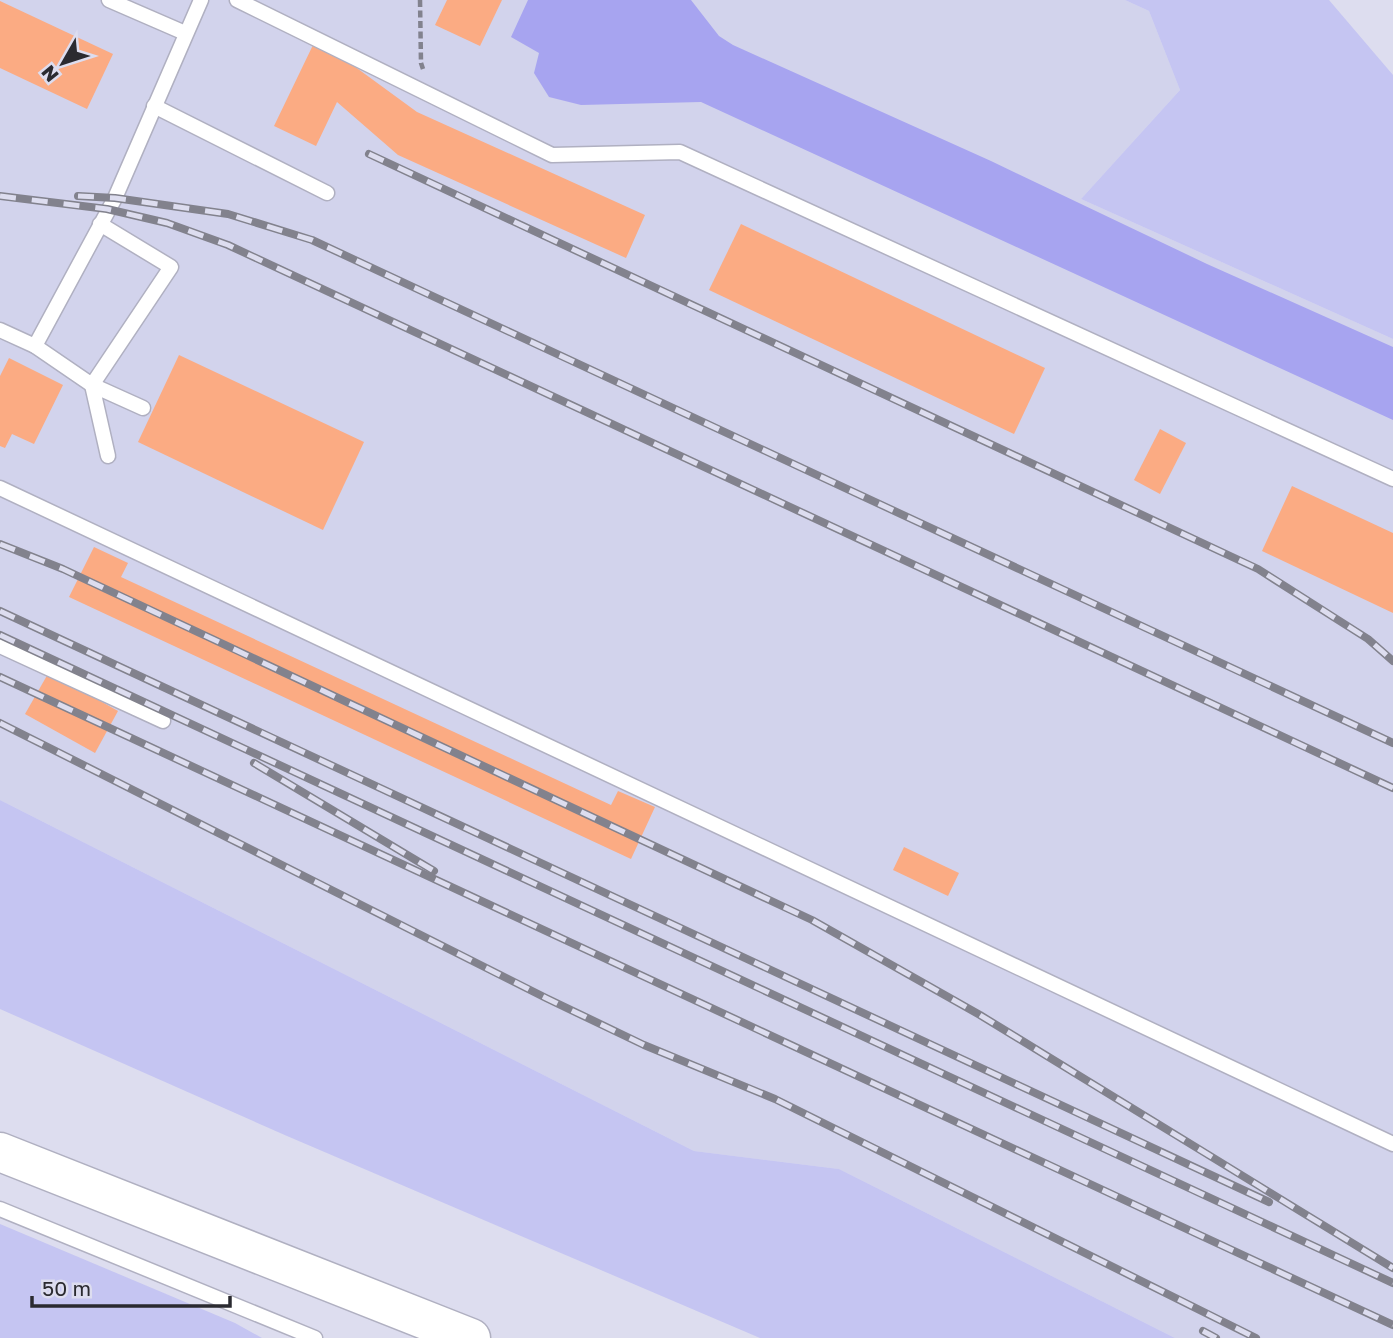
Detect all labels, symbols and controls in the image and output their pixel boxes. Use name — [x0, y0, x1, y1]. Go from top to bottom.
north arrow — [28, 28, 98, 98]
text: N — [36, 61, 63, 87]
scale bar — [32, 1264, 229, 1308]
text: 50 m — [42, 1275, 91, 1301]

